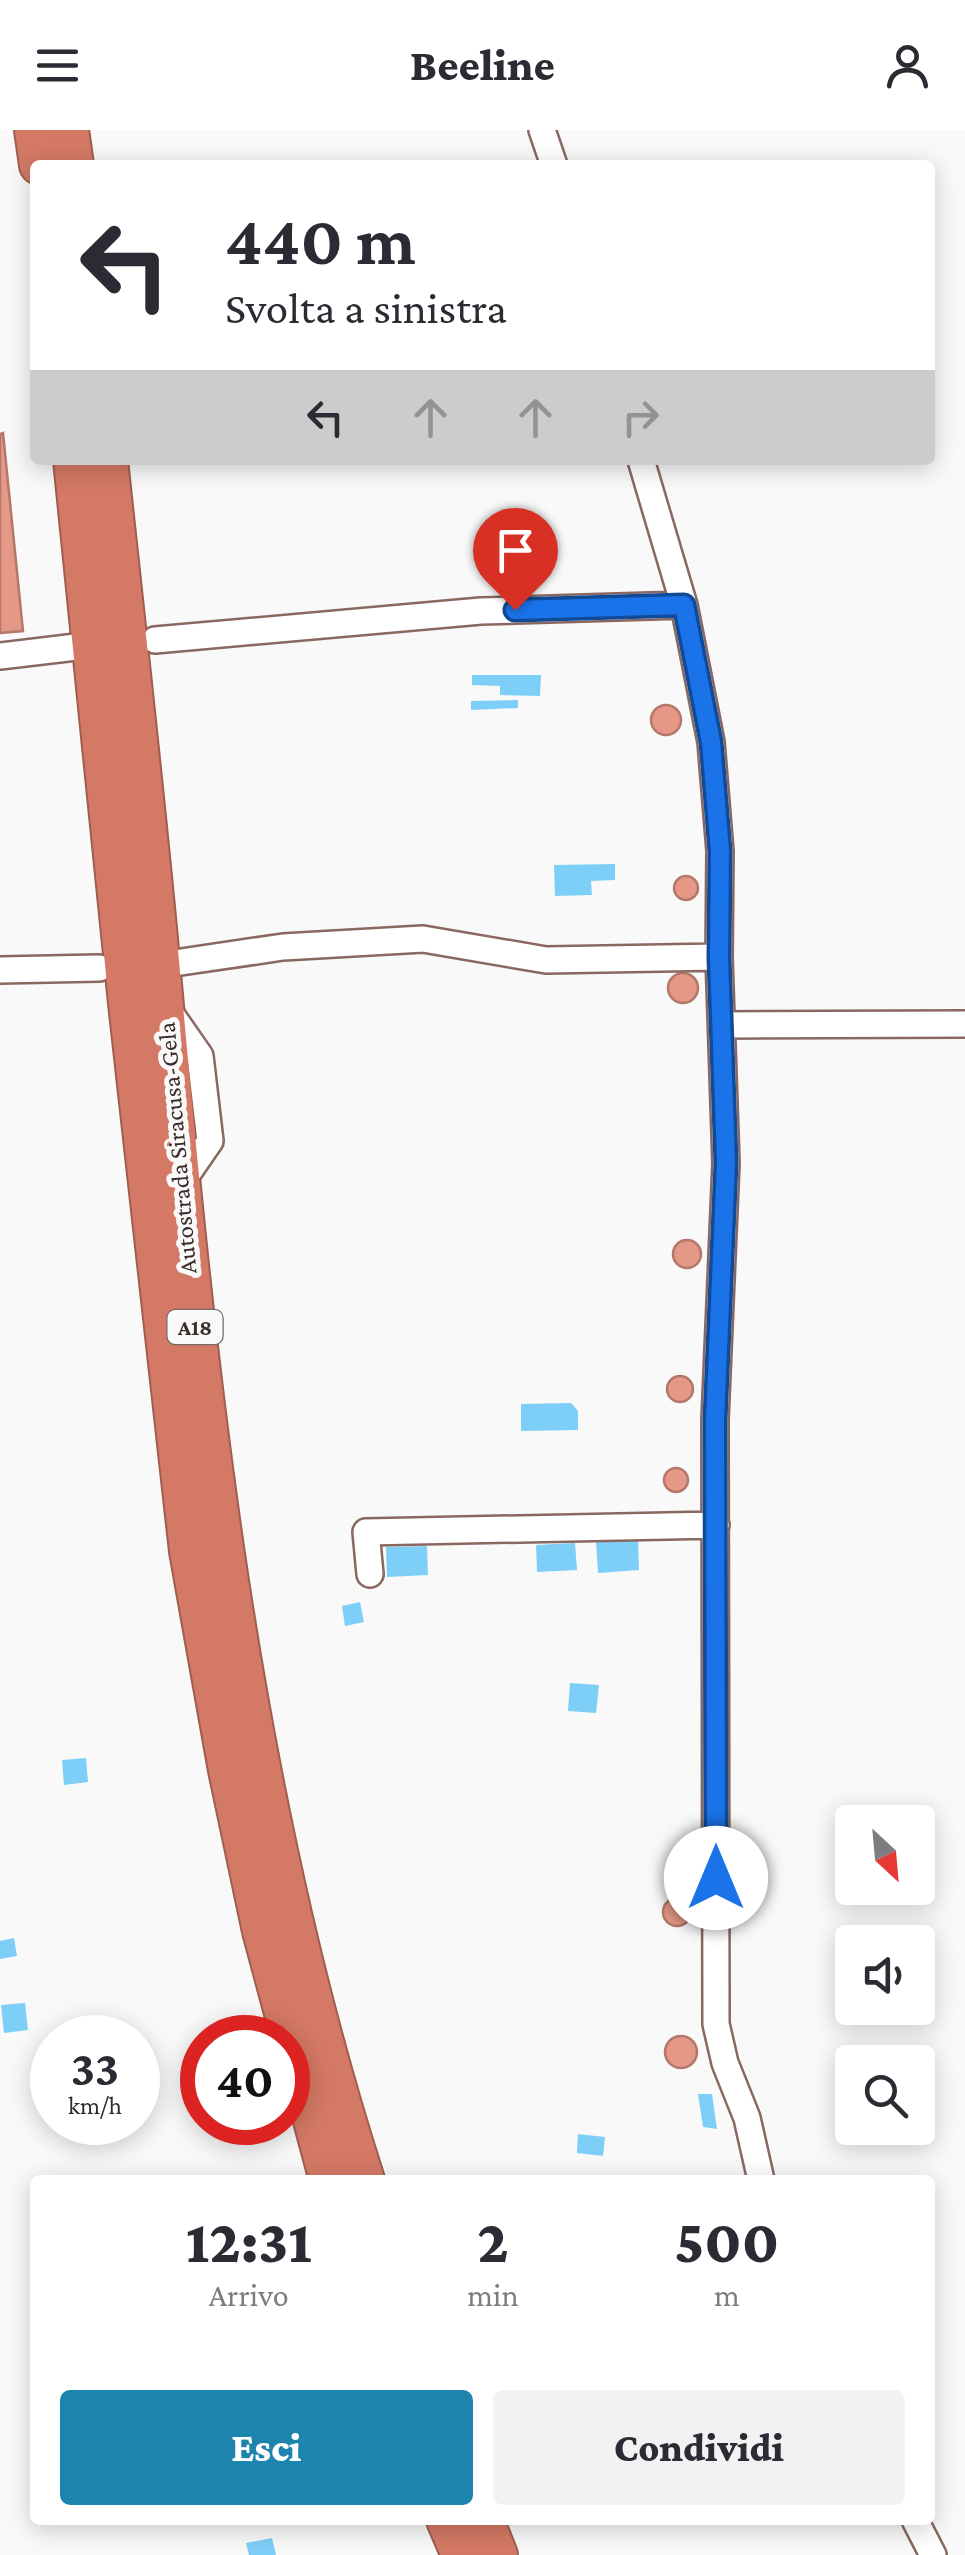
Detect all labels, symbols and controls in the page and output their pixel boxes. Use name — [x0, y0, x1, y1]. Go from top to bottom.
icon: menu — [30, 38, 85, 93]
icon: person — [880, 38, 935, 93]
text: Beeline — [410, 40, 555, 90]
icon: left — [60, 200, 190, 330]
text: 440 m — [225, 201, 416, 279]
text: Svolta a sinistra — [225, 283, 507, 333]
icon: left — [298, 390, 353, 445]
icon: ahead — [403, 390, 458, 445]
icon: ahead — [508, 390, 563, 445]
icon: right — [613, 390, 668, 445]
pin — [473, 508, 558, 611]
icon: arrive — [488, 523, 543, 578]
street label: Autostrada Siracusa-Gela — [153, 1021, 201, 1275]
road number: A18 — [168, 1310, 222, 1344]
north arrow — [835, 1805, 935, 1905]
map controls — [835, 1805, 935, 2145]
position arrow — [664, 1826, 768, 1930]
button: sound — [835, 1925, 935, 2025]
speed limit sign: 40 — [180, 2015, 310, 2145]
text: 33 — [71, 2040, 119, 2096]
button: search — [835, 2045, 935, 2145]
text: km/h — [68, 2092, 122, 2119]
text: 12:31 — [186, 2208, 312, 2275]
text: 2 — [477, 2208, 509, 2275]
text: 500 — [674, 2208, 779, 2275]
text: Arrivo — [209, 2277, 289, 2313]
text: min — [467, 2277, 519, 2313]
text: m — [714, 2277, 740, 2313]
button: Esci — [60, 2390, 473, 2505]
button: Condividi — [493, 2390, 905, 2505]

